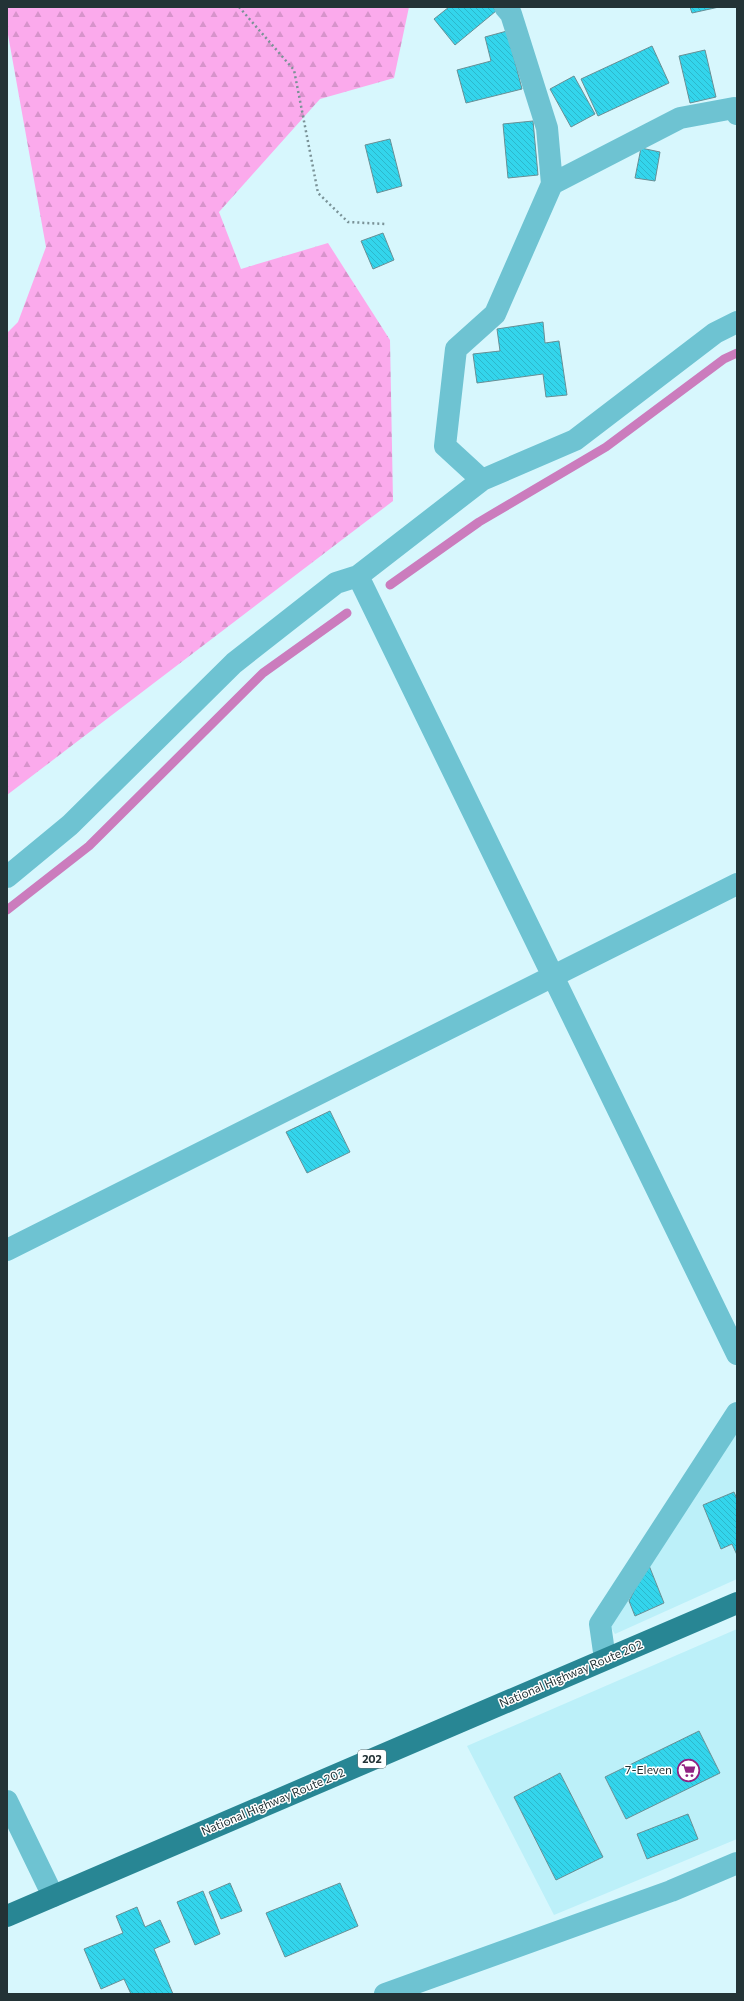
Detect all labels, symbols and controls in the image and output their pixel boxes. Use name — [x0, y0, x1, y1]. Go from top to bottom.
street label: National Highway Route 202 — [497, 1636, 645, 1710]
road number: 202 — [358, 1750, 386, 1768]
supermarket icon: 7-Eleven — [675, 1757, 701, 1783]
place label: 7-Eleven — [625, 1762, 672, 1776]
street label: National Highway Route 202 — [199, 1764, 347, 1838]

